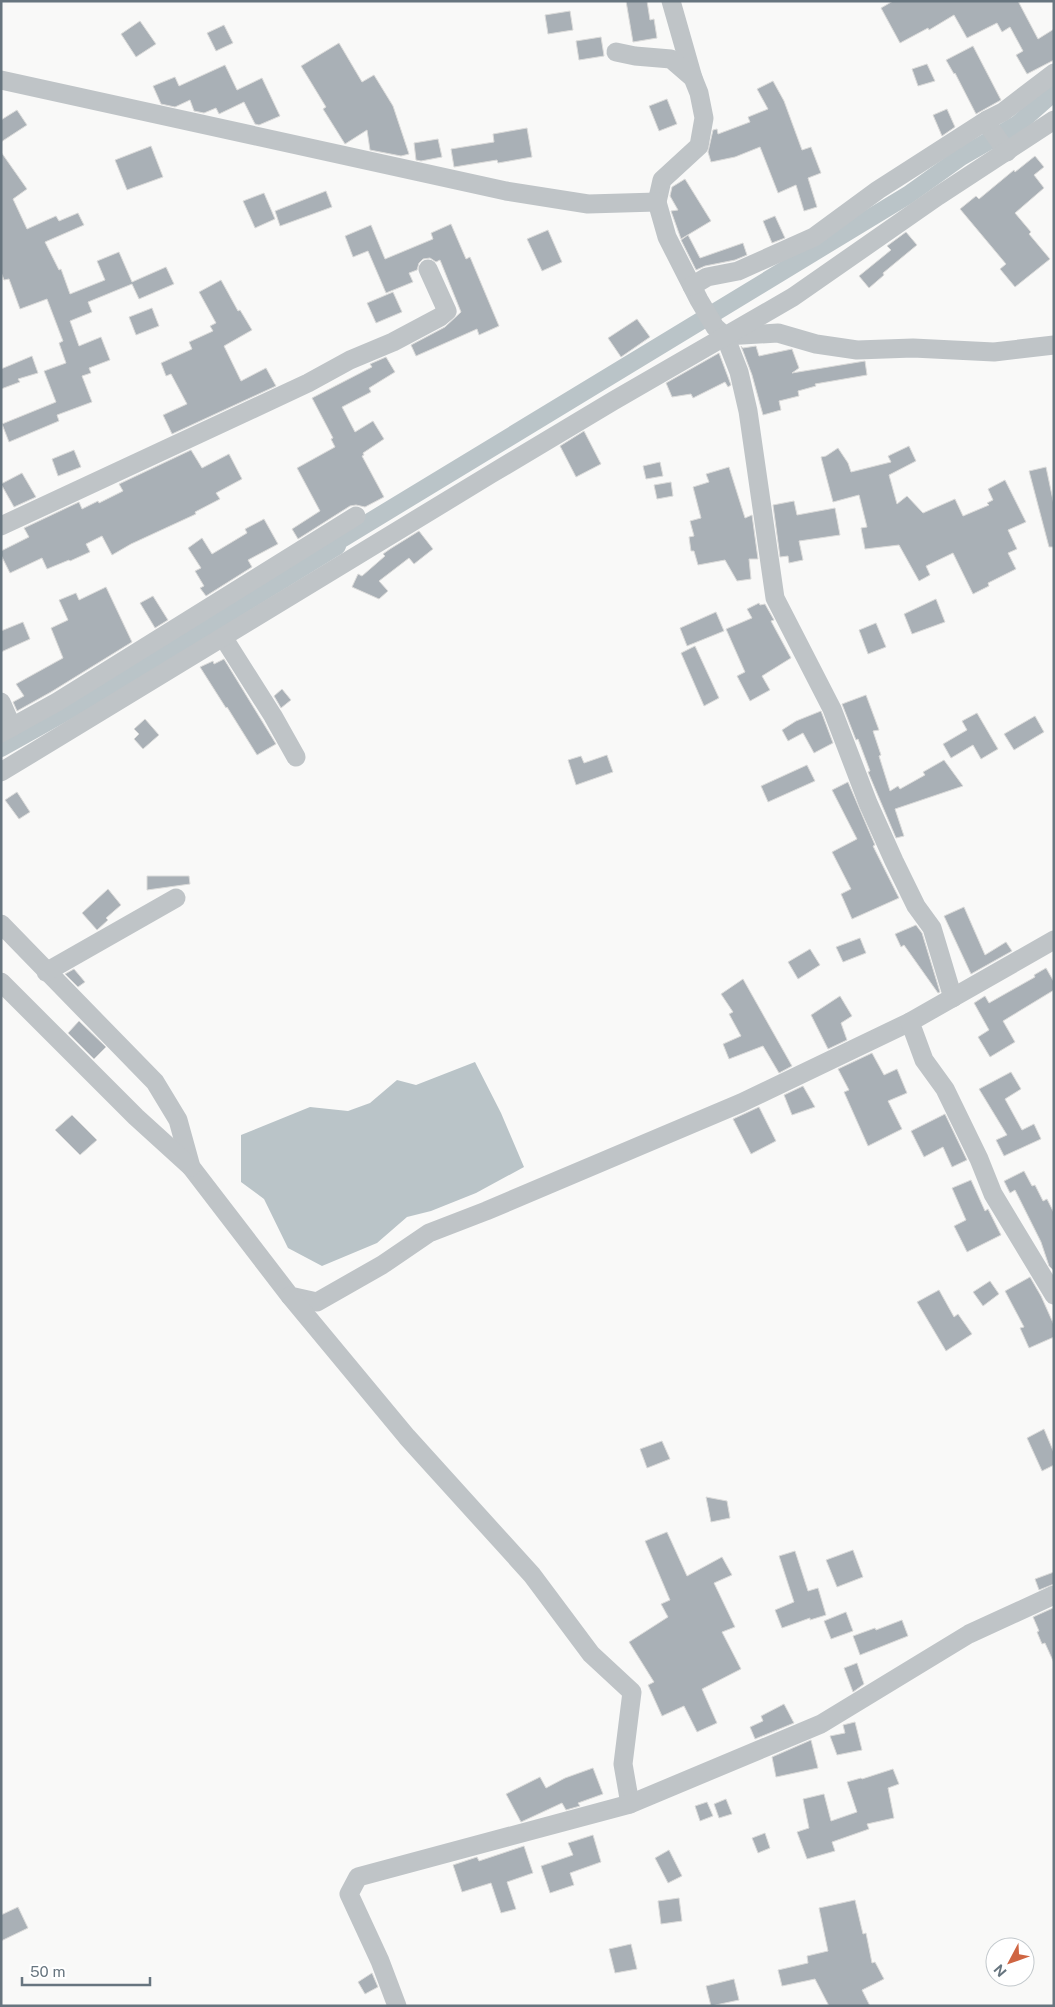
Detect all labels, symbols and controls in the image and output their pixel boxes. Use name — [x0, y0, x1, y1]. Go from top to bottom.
north arrow — [985, 1937, 1035, 1987]
scale bar — [22, 1954, 150, 1986]
text: N — [991, 1961, 1010, 1980]
text: 50 m — [30, 1963, 65, 1980]

